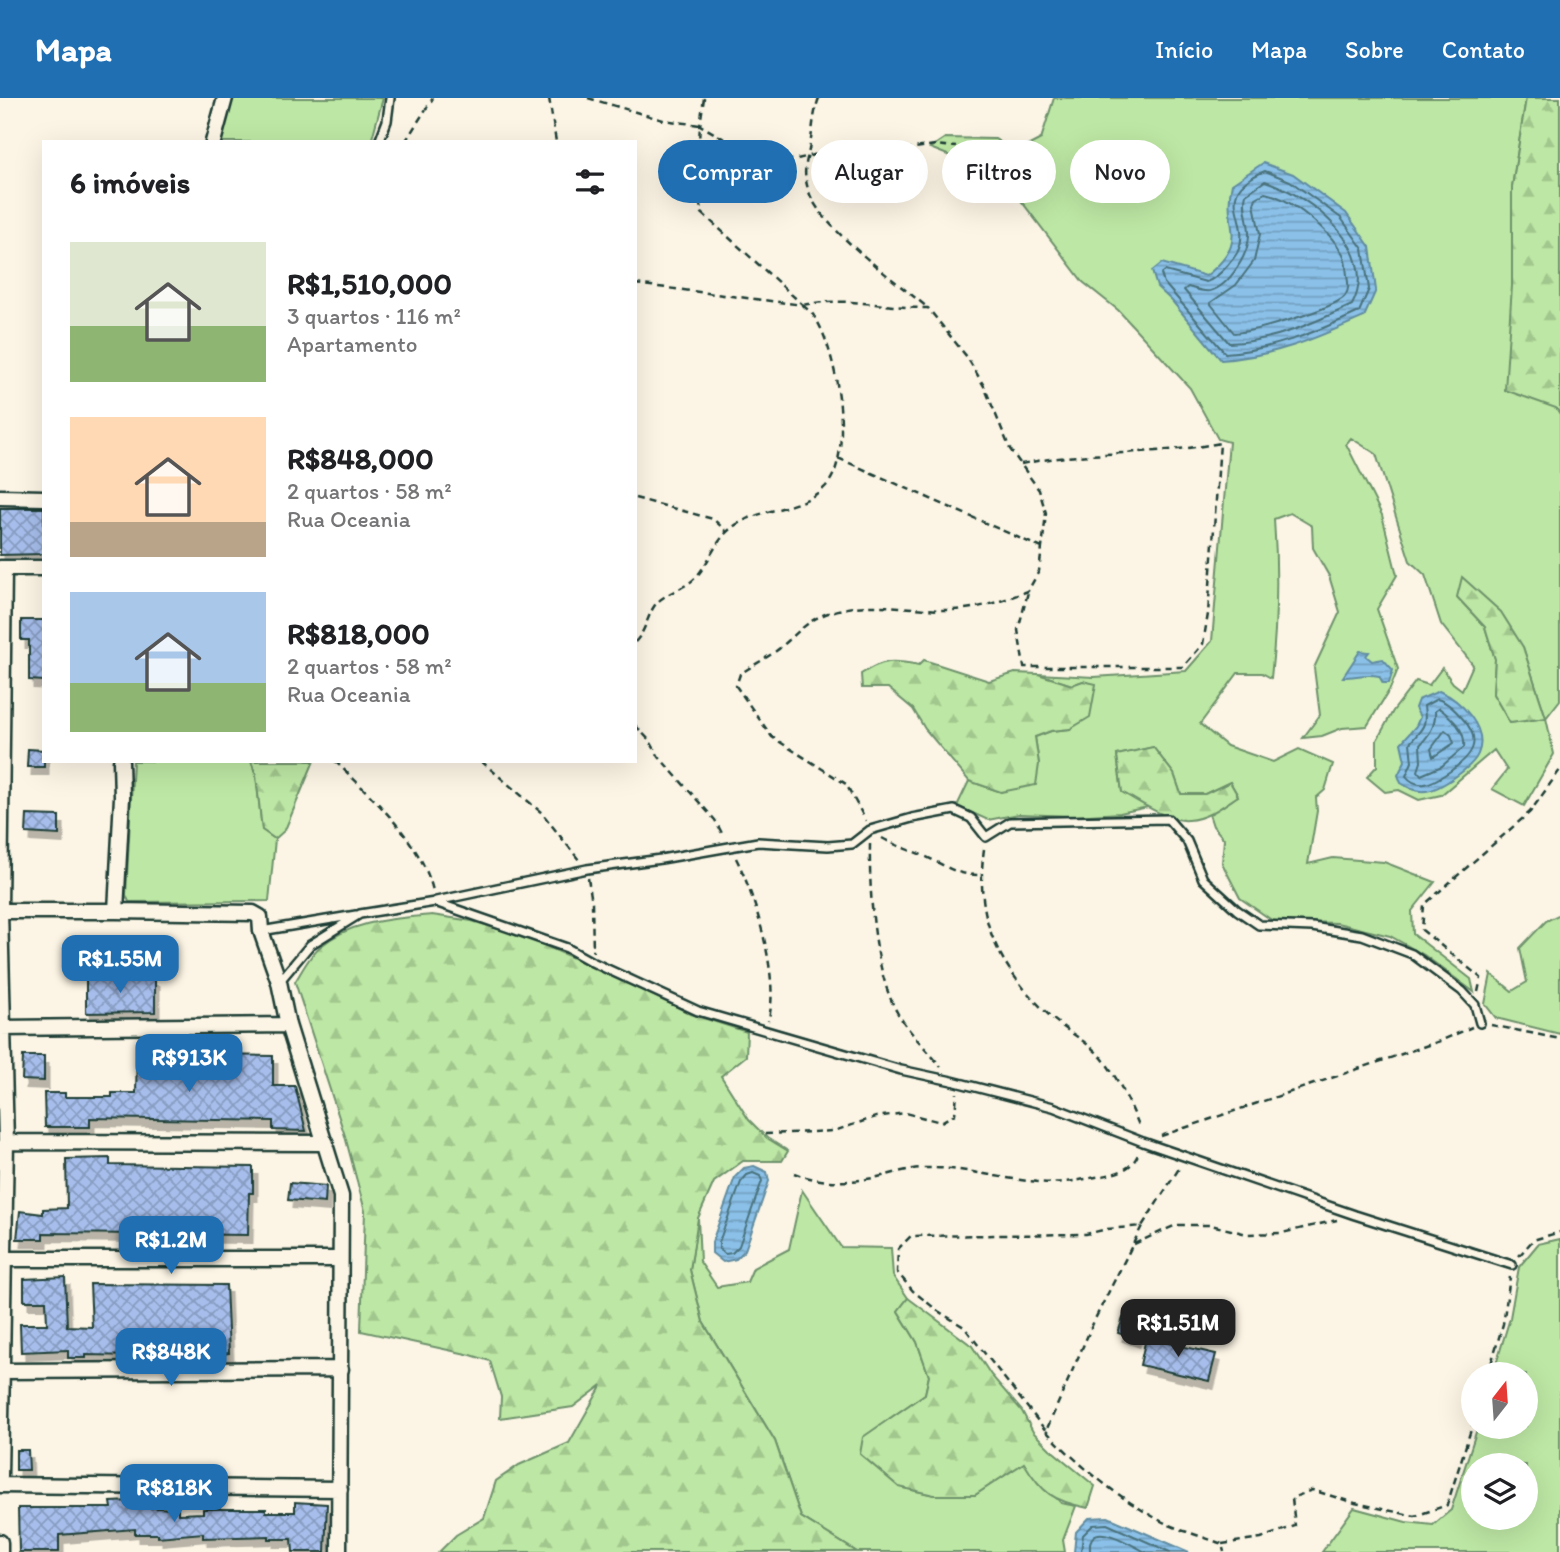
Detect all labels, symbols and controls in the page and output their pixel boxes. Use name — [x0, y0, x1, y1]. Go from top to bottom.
text: Mapa — [35, 30, 112, 69]
text: Início — [1155, 35, 1213, 64]
text: Mapa — [1251, 35, 1307, 64]
text: Sobre — [1345, 35, 1404, 64]
text: Contato — [1442, 35, 1525, 64]
chip: Comprar — [658, 140, 797, 203]
chip: Alugar — [811, 140, 928, 203]
chip: Filtros — [942, 140, 1056, 203]
chip: Novo — [1070, 140, 1170, 203]
icon: filters — [571, 163, 609, 201]
text: 6 imóveis — [70, 164, 190, 201]
text: R$1,510,000 — [287, 265, 452, 302]
icon: home — [126, 270, 210, 354]
text: 3 quartos · 116 m² — [287, 302, 461, 330]
text: Apartamento — [287, 330, 418, 358]
text: R$848,000 — [287, 440, 434, 477]
icon: home — [126, 445, 210, 529]
text: 2 quartos · 58 m² — [287, 477, 452, 505]
text: Rua Oceania — [287, 505, 411, 533]
text: R$818,000 — [287, 615, 430, 652]
icon: home — [126, 620, 210, 704]
text: 2 quartos · 58 m² — [287, 652, 452, 680]
text: Rua Oceania — [287, 680, 411, 708]
pin: R$1.55M — [55, 936, 185, 995]
text: R$1.55M — [78, 944, 162, 972]
pin: R$913K — [132, 1034, 246, 1094]
text: R$913K — [151, 1043, 227, 1071]
pin: R$1.2M — [114, 1216, 228, 1276]
text: R$1.2M — [135, 1225, 207, 1253]
pin: R$1.51M — [1113, 1300, 1243, 1359]
text: R$1.51M — [1136, 1308, 1220, 1336]
pin: R$848K — [114, 1328, 228, 1388]
text: R$848K — [132, 1337, 210, 1365]
north arrow — [1461, 1362, 1538, 1438]
map controls — [1461, 1362, 1538, 1530]
button: layers — [1461, 1453, 1538, 1530]
pin: R$818K — [117, 1464, 231, 1524]
text: R$818K — [136, 1473, 212, 1501]

